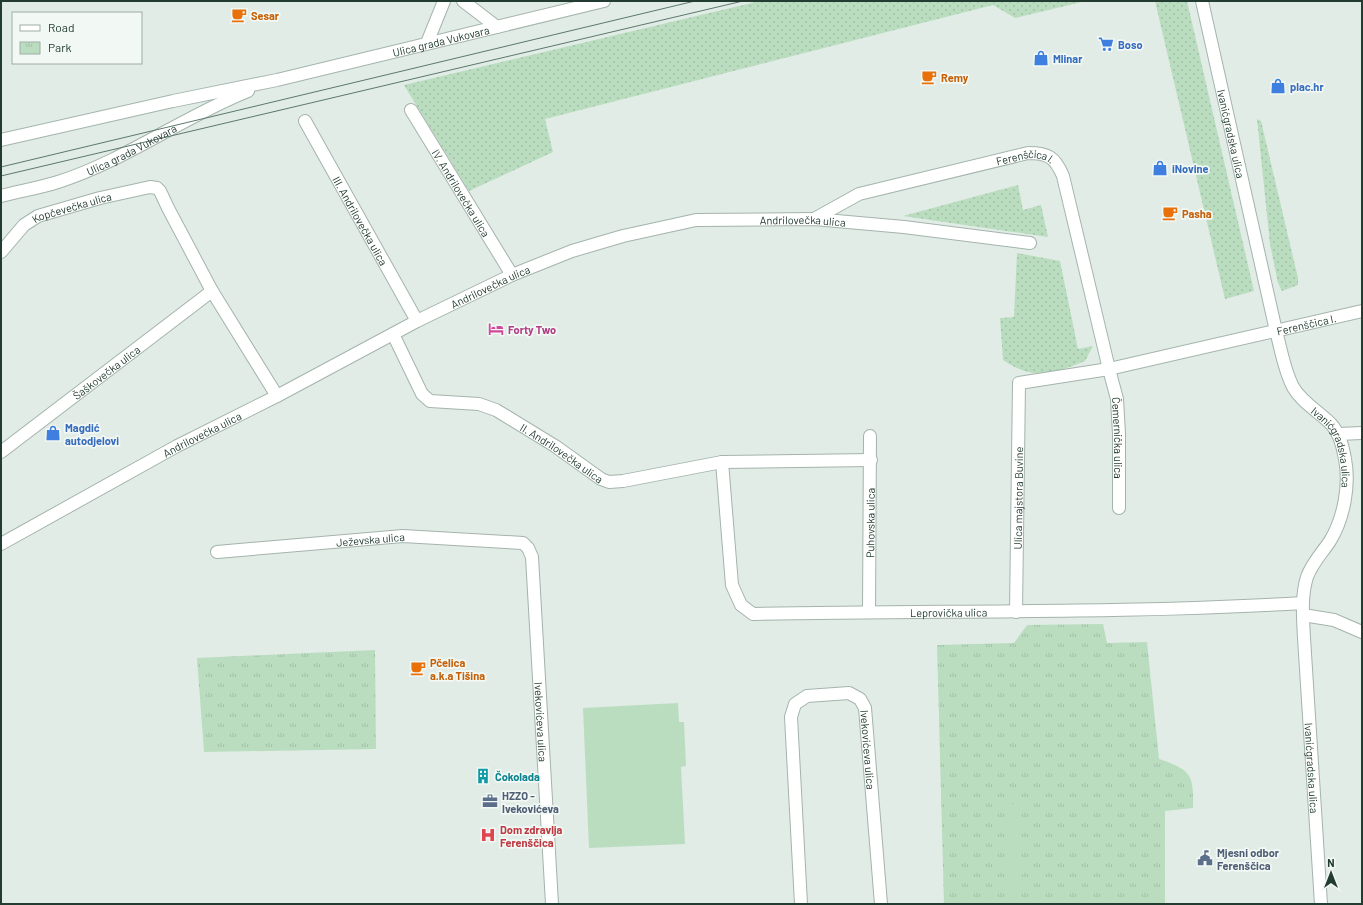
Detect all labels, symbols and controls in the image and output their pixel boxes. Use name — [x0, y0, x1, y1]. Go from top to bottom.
cafe icon: Sesar — [230, 6, 248, 24]
place label: Sesar — [251, 9, 280, 22]
legend — [12, 12, 142, 64]
text: Road — [48, 20, 75, 34]
street label: Ulica grada Vukovara — [391, 22, 491, 58]
supermarket icon: Boso — [1097, 35, 1115, 53]
place label: Boso — [1118, 38, 1143, 51]
text: Park — [48, 40, 72, 54]
shop icon: Mlinar — [1032, 49, 1050, 67]
place label: Mlinar — [1053, 52, 1083, 65]
cafe icon: Remy — [920, 68, 938, 86]
place label: Remy — [941, 71, 969, 84]
shop icon: plac.hr — [1269, 77, 1287, 95]
place label: plac.hr — [1290, 80, 1324, 93]
street label: Ivanićgradska ulica — [1215, 88, 1248, 179]
street label: Ulica grada Vukovara — [84, 121, 178, 177]
street label: Ferenščica I. — [995, 146, 1059, 167]
street label: IV. Andrilovečka ulica — [430, 147, 493, 239]
shop icon: iNovine — [1151, 159, 1169, 177]
place label: iNovine — [1172, 162, 1208, 175]
street label: III. Andrilovečka ulica — [331, 174, 391, 267]
street label: Kopčevečka ulica — [29, 189, 113, 225]
cafe icon: Pasha — [1161, 204, 1179, 222]
place label: Pasha — [1182, 207, 1212, 220]
street label: Andrilovečka ulica — [760, 212, 846, 228]
street label: Andrilovečka ulica — [448, 262, 532, 310]
street label: Ferenščica I. — [1275, 311, 1337, 337]
hotel icon: Forty Two — [487, 320, 505, 338]
place label: Forty Two — [508, 323, 556, 336]
street label: Šaškovečka ulica — [70, 342, 142, 402]
street label: Čemernička ulica — [1110, 397, 1126, 479]
street label: Ivanićgradska ulica — [1309, 404, 1353, 488]
street label: Andrilovečka ulica — [160, 409, 243, 459]
street label: II. Andrilovečka ulica — [518, 420, 606, 485]
place label: Magdić autodjelovi — [65, 421, 119, 447]
shop icon: Magdić autodjelovi — [44, 424, 62, 442]
street label: Ulica majstora Buvine — [1010, 446, 1025, 550]
street label: Puhovska ulica — [863, 488, 876, 558]
street label: Ježevska ulica — [336, 529, 405, 548]
street label: Leprovička ulica — [910, 605, 987, 618]
place label: Pčelica a.k.a Tišina — [430, 656, 485, 682]
cafe icon: Pčelica a.k.a Tišina — [409, 659, 427, 677]
street label: Ivekovićeva ulica — [533, 682, 550, 762]
street label: Ivekovićeva ulica — [859, 709, 878, 790]
street label: Ivanićgradska ulica — [1303, 722, 1322, 814]
building icon: Čokolada — [474, 767, 492, 785]
place label: Čokolada — [495, 770, 540, 783]
place label: HZZO - Ivekovićeva — [502, 789, 559, 815]
office icon: HZZO - Ivekovićeva — [481, 792, 499, 810]
place label: Dom zdravlja Ferenščica — [500, 823, 563, 849]
hospital icon: Dom zdravlja Ferenščica — [479, 826, 497, 844]
place label: Mjesni odbor Ferenščica — [1217, 846, 1280, 872]
public building icon: Mjesni odbor Ferenščica — [1196, 849, 1214, 867]
north arrow — [1311, 853, 1351, 893]
text: N — [1327, 856, 1335, 869]

